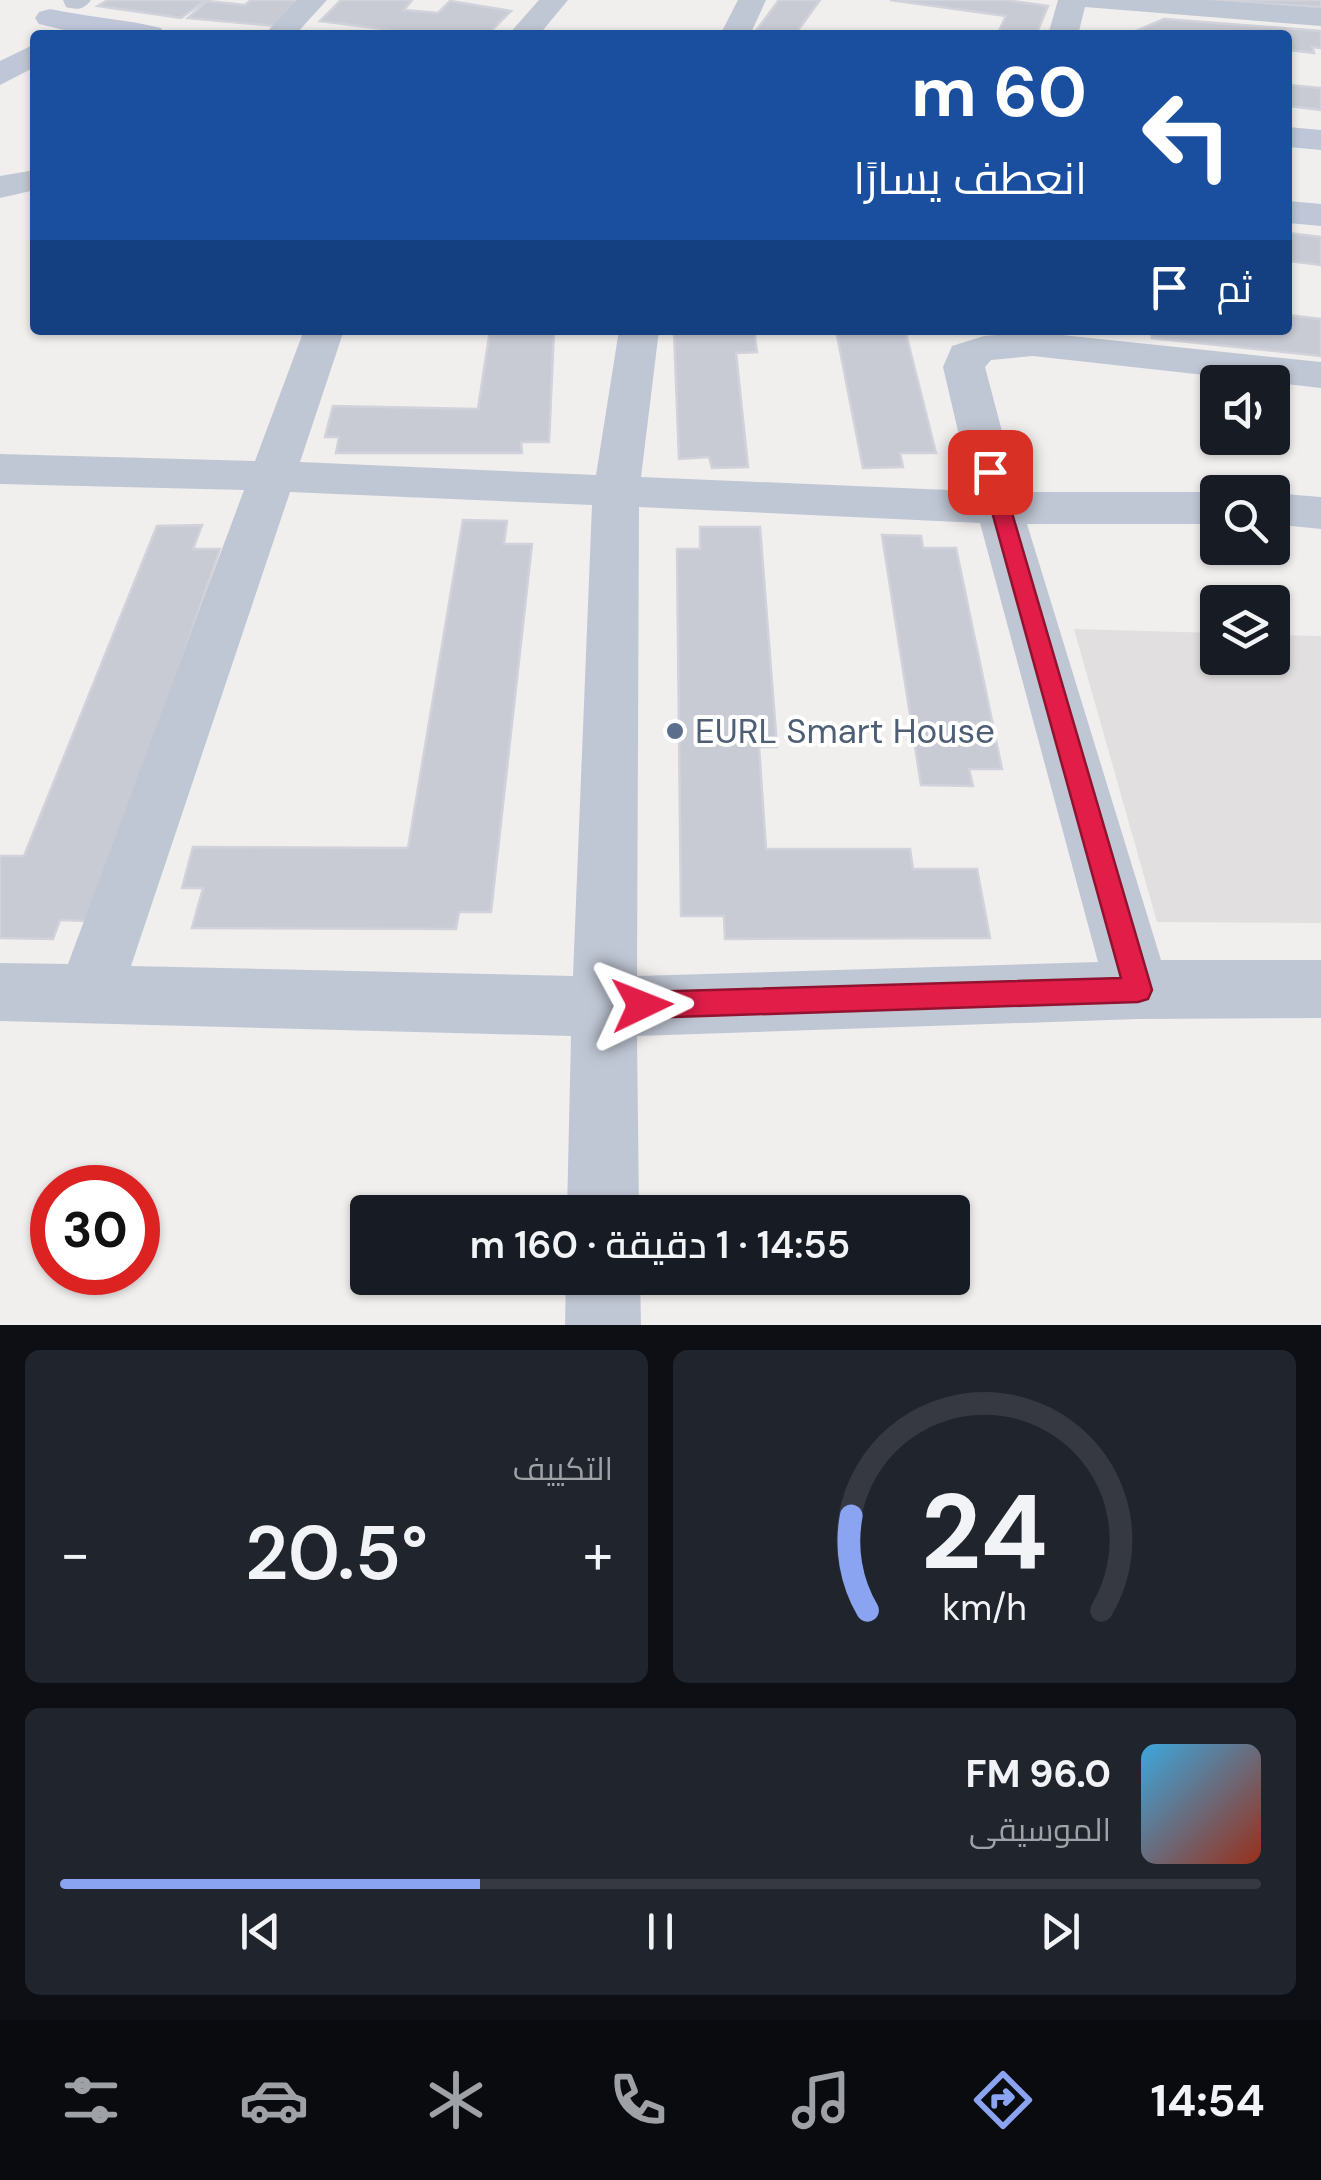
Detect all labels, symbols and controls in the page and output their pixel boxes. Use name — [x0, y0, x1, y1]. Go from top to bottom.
text: 60 m — [911, 47, 1087, 138]
icon: left — [1122, 70, 1252, 200]
text: انعطف يسارًا — [853, 149, 1087, 208]
icon: arrive — [1142, 260, 1197, 315]
text: ثم — [1217, 264, 1252, 314]
map controls — [1200, 365, 1290, 675]
button: sound — [1200, 365, 1290, 455]
pin — [948, 430, 1033, 515]
icon: arrive — [963, 445, 1018, 500]
button: search — [1200, 475, 1290, 565]
button: layers — [1200, 585, 1290, 675]
place label: EURL Smart House — [695, 708, 995, 754]
marker: EURL Smart House — [664, 720, 686, 742]
position arrow — [590, 953, 694, 1057]
speed limit sign: 30 — [30, 1165, 160, 1295]
text: 14:55 · 1 دقيقة · 160 m — [470, 1220, 850, 1270]
text: التكييف — [513, 1448, 613, 1490]
text: 24 — [921, 1465, 1048, 1600]
text: 20.5° — [245, 1505, 428, 1602]
text: − — [60, 1518, 90, 1590]
text: + — [583, 1518, 613, 1590]
text: km/h — [942, 1585, 1027, 1631]
text: 96.0 FM — [966, 1749, 1111, 1799]
text: الموسيقى — [969, 1809, 1111, 1851]
icon: previous — [233, 1904, 288, 1959]
icon: pause — [633, 1904, 688, 1959]
icon: next — [1033, 1904, 1088, 1959]
icon: filters — [56, 2065, 126, 2135]
icon: car — [239, 2065, 309, 2135]
icon: climate — [421, 2065, 491, 2135]
icon: phone — [603, 2065, 673, 2135]
icon: music — [786, 2065, 856, 2135]
icon: directions — [968, 2065, 1038, 2135]
text: 14:54 — [1151, 2071, 1265, 2130]

